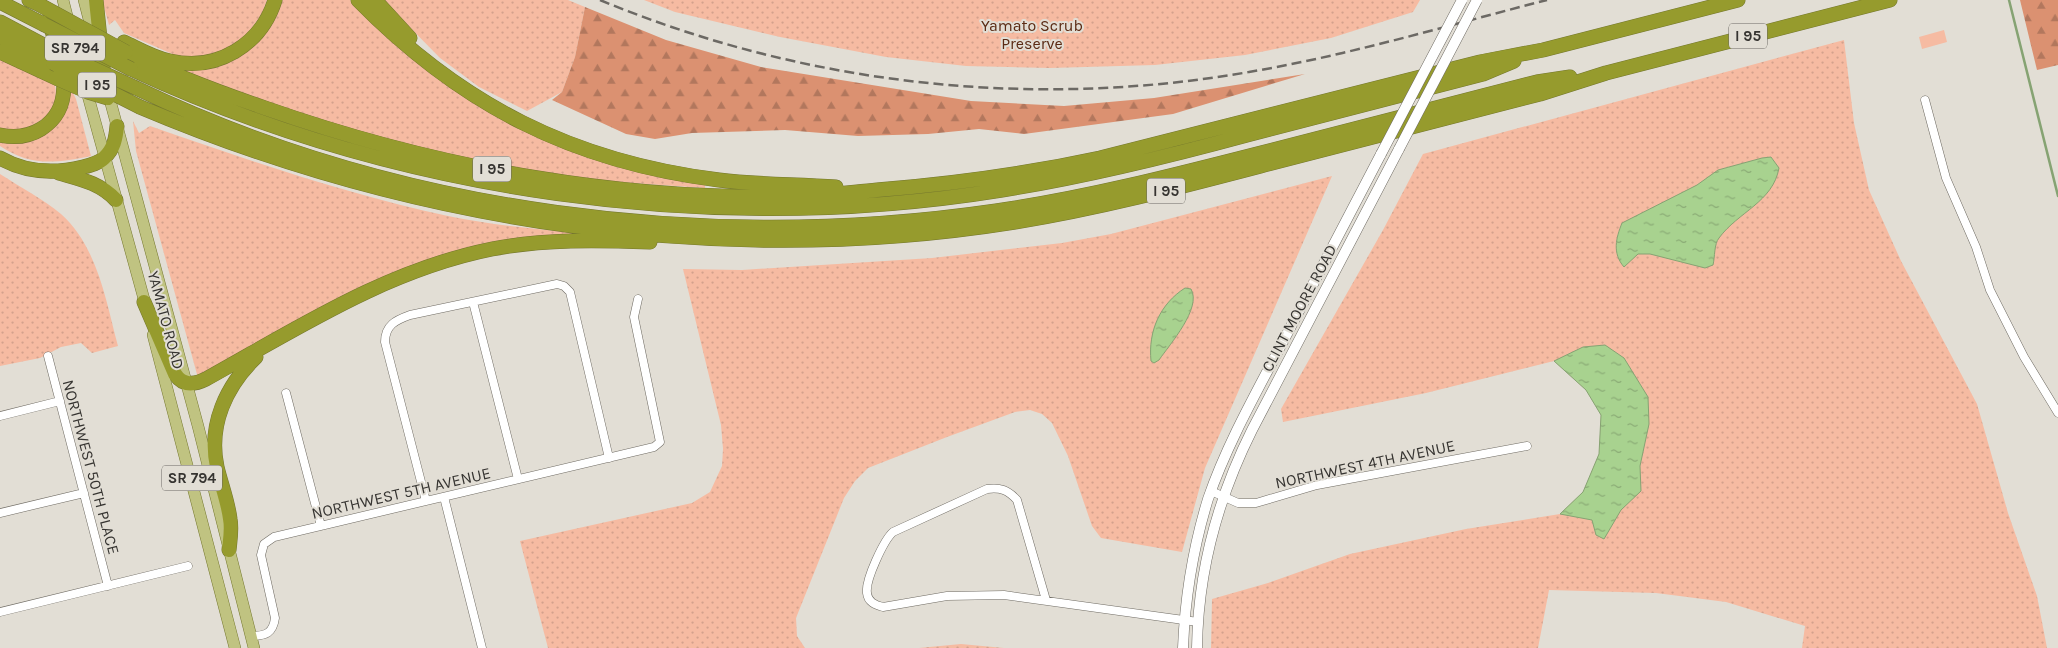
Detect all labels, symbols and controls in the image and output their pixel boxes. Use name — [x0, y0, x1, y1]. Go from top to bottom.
park label: Yamato Scrub Preserve — [981, 16, 1083, 53]
road number: I 95 — [1729, 24, 1767, 48]
road number: SR 794 — [45, 36, 105, 60]
road number: I 95 — [78, 72, 116, 98]
road number: I 95 — [473, 156, 511, 182]
road number: I 95 — [1147, 178, 1185, 204]
street label: CLINT MOORE ROAD — [1257, 241, 1341, 375]
street label: YAMATO ROAD — [144, 269, 188, 371]
street label: NORTHWEST 50TH PLACE — [59, 378, 123, 556]
street label: NORTHWEST 4TH AVENUE — [1273, 436, 1457, 492]
street label: NORTHWEST 5TH AVENUE — [310, 463, 492, 523]
road number: SR 794 — [162, 466, 222, 490]

